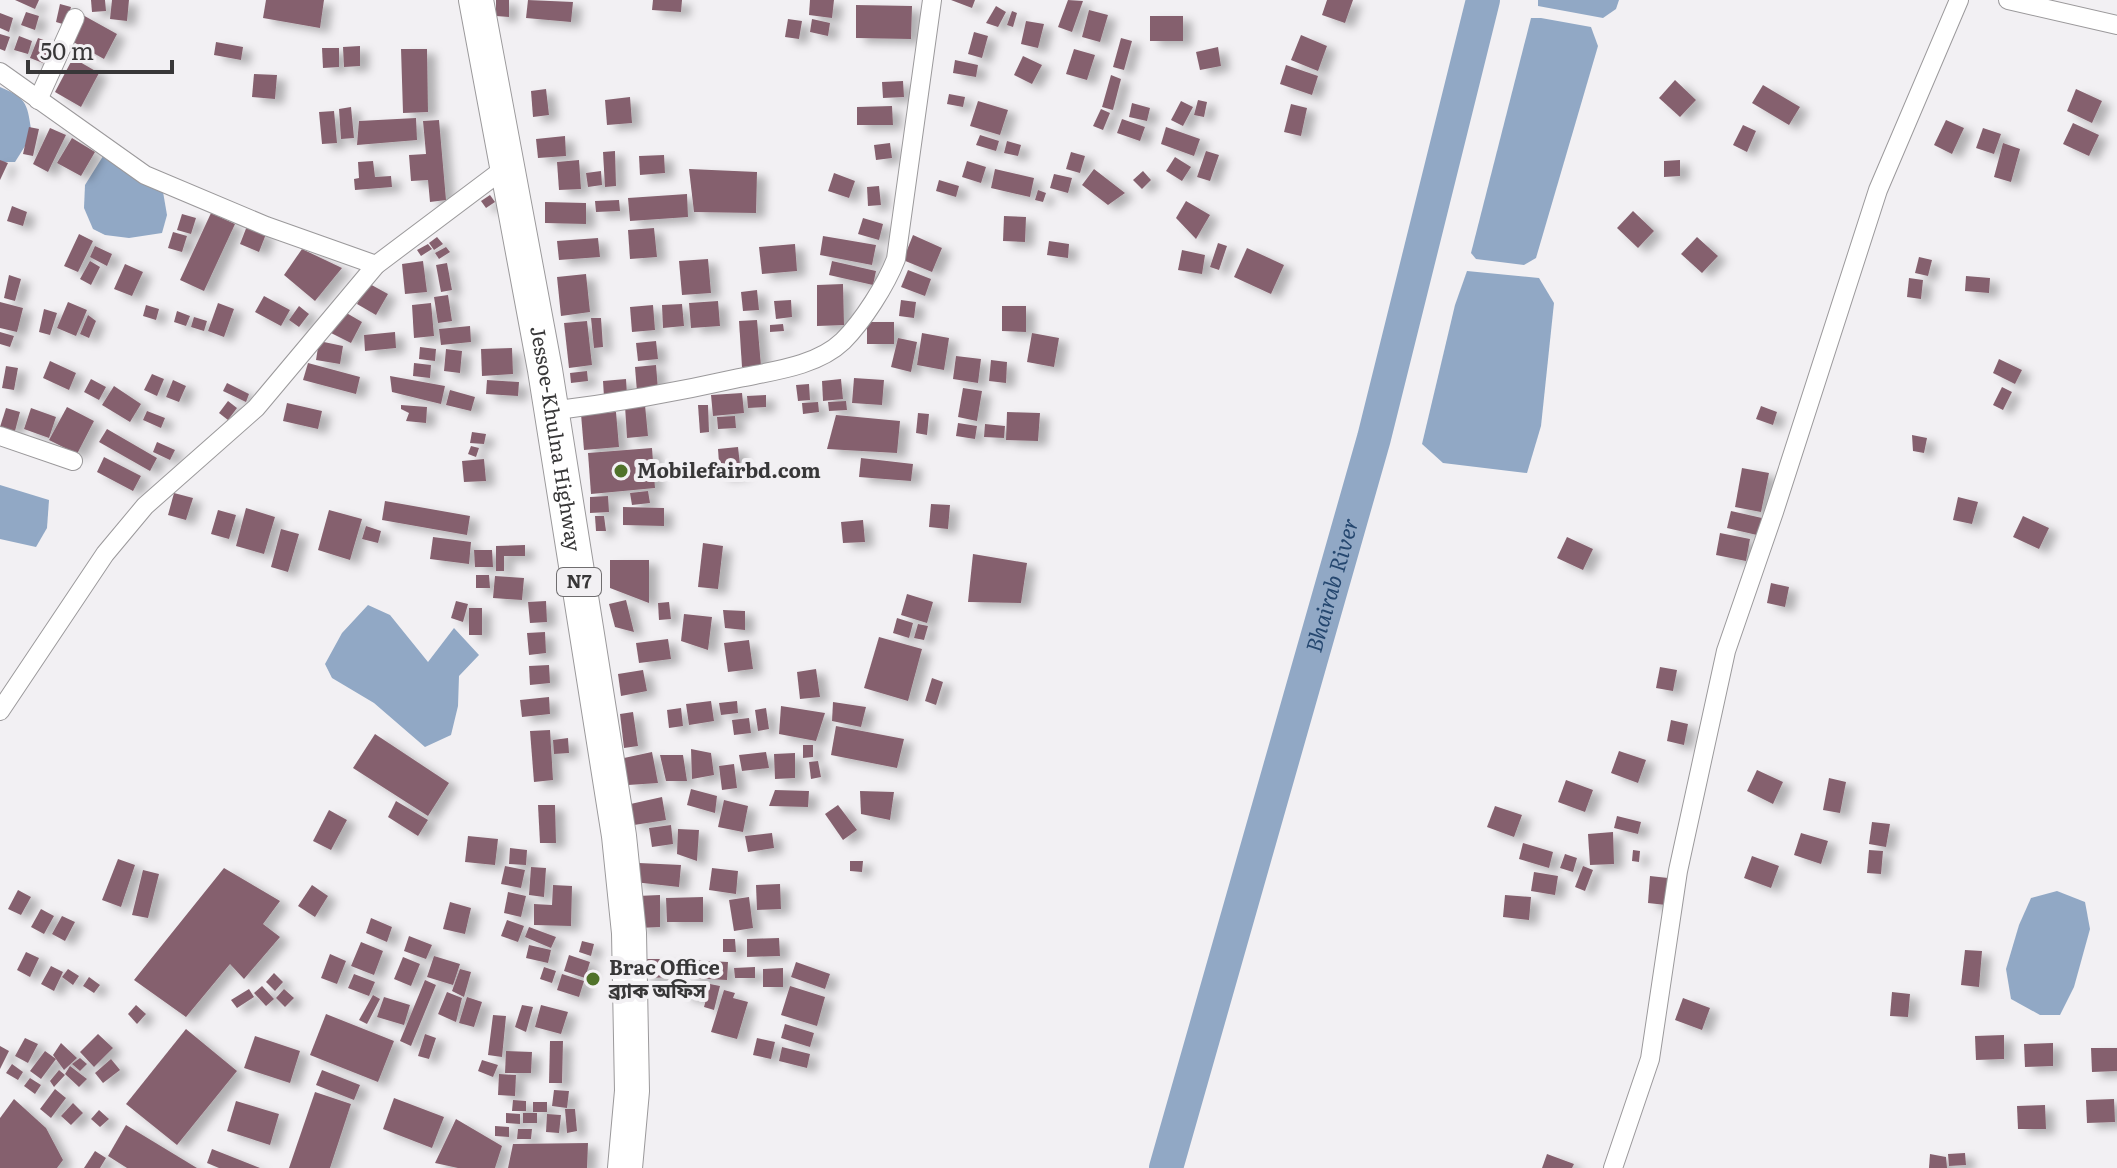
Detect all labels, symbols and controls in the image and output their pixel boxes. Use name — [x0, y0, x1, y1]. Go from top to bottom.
scale bar — [28, 24, 172, 74]
text: 50 m — [40, 32, 94, 67]
street label: Jessoe-Khulna Highway — [524, 323, 591, 554]
place label: Mobilefairbd.com — [637, 454, 821, 484]
marker: Mobilefairbd.com — [612, 462, 630, 480]
water label: Bhairab River — [1296, 514, 1365, 656]
road number: N7 — [557, 568, 601, 596]
place label: Brac Office ব্র্যাক অফিস — [608, 951, 720, 1004]
marker: Brac Office ব্র্যাক অফিস — [584, 970, 602, 988]

